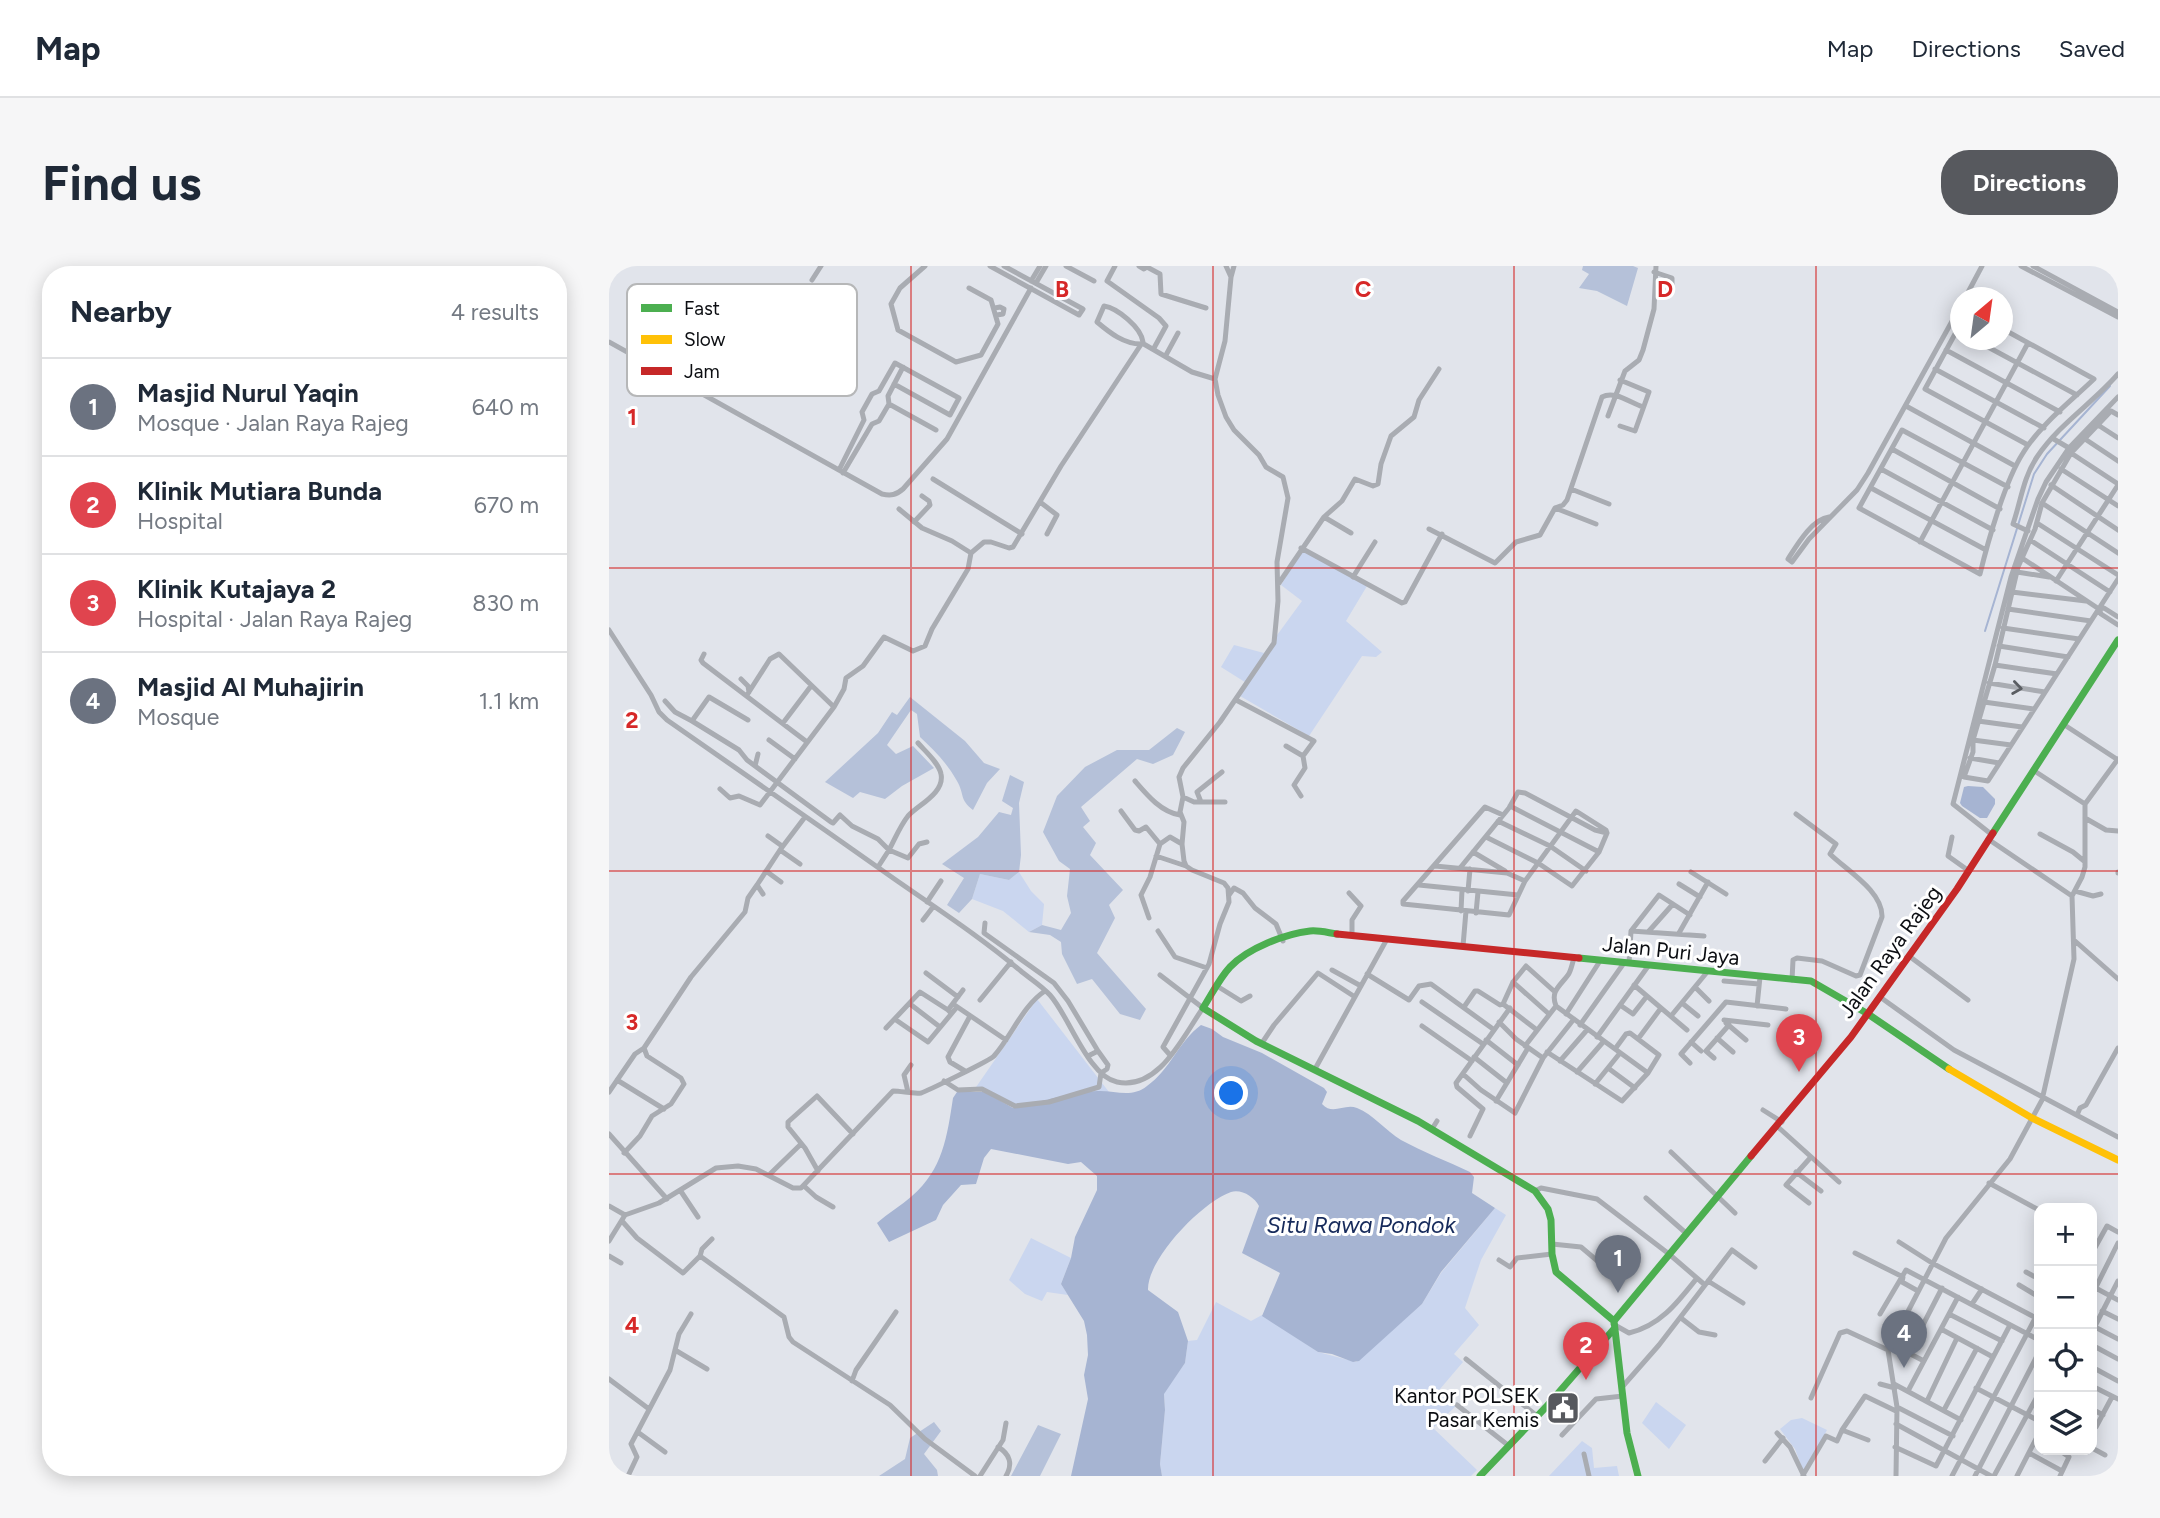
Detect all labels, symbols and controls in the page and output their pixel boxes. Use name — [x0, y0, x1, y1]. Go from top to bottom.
text: Map — [35, 29, 101, 68]
text: Map — [1827, 34, 1873, 63]
text: Directions — [1911, 34, 2021, 63]
text: Saved — [2059, 34, 2125, 63]
button: Directions — [1941, 150, 2118, 215]
text: Find us — [42, 153, 201, 212]
text: B — [1055, 275, 1069, 303]
text: C — [1355, 275, 1372, 303]
text: D — [1657, 275, 1673, 303]
legend — [627, 284, 857, 396]
north arrow — [1950, 287, 2013, 350]
text: Nearby — [70, 293, 172, 330]
text: Fast — [684, 297, 720, 320]
text: 4 results — [451, 298, 539, 326]
text: Slow — [684, 328, 726, 351]
text: Jam — [684, 360, 720, 383]
text: Masjid Nurul Yaqin — [137, 377, 359, 409]
text: 1 — [88, 393, 98, 421]
text: 640 m — [472, 393, 539, 421]
text: 1 — [627, 403, 637, 431]
text: Mosque · Jalan Raya Rajeg — [137, 409, 409, 437]
text: Klinik Mutiara Bunda — [137, 475, 382, 507]
text: 2 — [86, 491, 100, 519]
text: 670 m — [474, 491, 539, 519]
text: Hospital — [137, 507, 223, 535]
text: Klinik Kutajaya 2 — [137, 573, 336, 605]
text: 3 — [87, 589, 99, 617]
text: 830 m — [472, 589, 539, 617]
text: Hospital · Jalan Raya Rajeg — [137, 605, 412, 633]
text: Masjid Al Muhajirin — [137, 671, 364, 703]
one-way arrow — [2011, 680, 2023, 695]
text: 4 — [86, 687, 100, 715]
text: 1.1 km — [479, 687, 539, 715]
text: Mosque — [137, 703, 219, 731]
text: 2 — [625, 706, 639, 734]
street label: Jalan Raya Rajeg — [1833, 881, 1946, 1023]
street label: Jalan Puri Jaya — [1601, 931, 1741, 970]
text: 3 — [626, 1008, 638, 1036]
pin: 3 — [1776, 1014, 1822, 1072]
your location — [1214, 1076, 1248, 1110]
map controls — [2034, 1203, 2097, 1455]
button: + — [2034, 1203, 2097, 1266]
water label: Situ Rawa Pondok — [1266, 1211, 1456, 1239]
pin: 1 — [1595, 1235, 1641, 1293]
button: − — [2034, 1266, 2097, 1329]
pin: 4 — [1881, 1310, 1927, 1368]
text: 4 — [625, 1311, 639, 1339]
pin: 2 — [1563, 1322, 1609, 1380]
button: locate — [2034, 1329, 2097, 1392]
place label: Kantor POLSEK Pasar Kemis — [1394, 1383, 1539, 1432]
public building icon: Kantor POLSEK Pasar Kemis — [1544, 1389, 1582, 1427]
button: layers — [2034, 1392, 2097, 1455]

